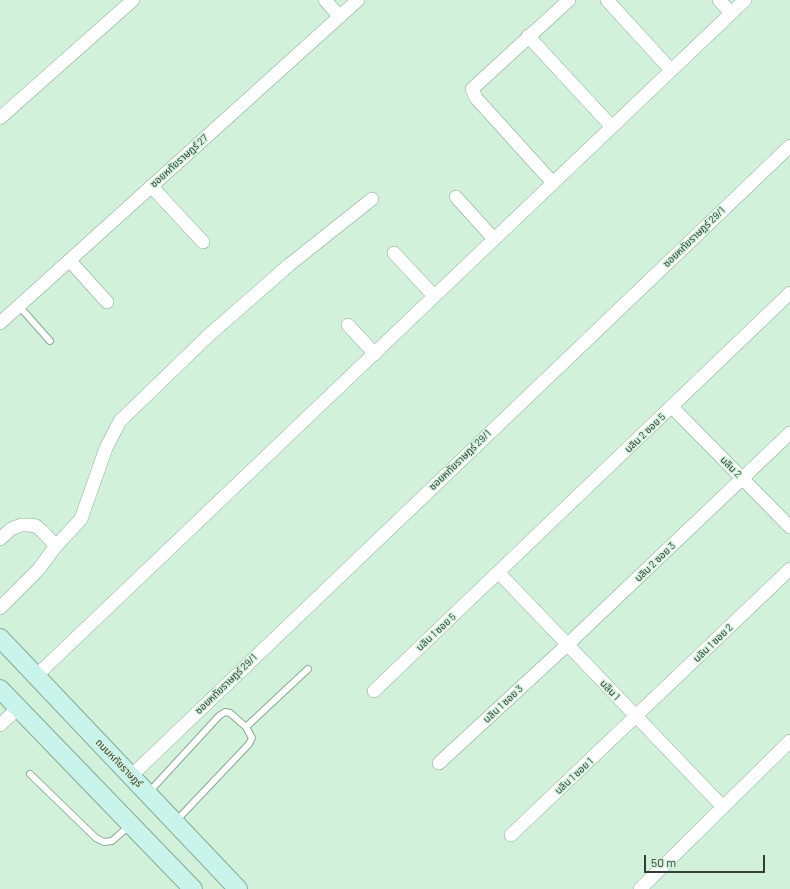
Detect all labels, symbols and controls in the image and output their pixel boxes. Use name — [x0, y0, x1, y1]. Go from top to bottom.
street label: ซอยหทัยราษฎร์ 27 — [148, 132, 210, 190]
street label: ซอยหทัยราษฎร์ 29/1 — [661, 204, 727, 270]
street label: นลิน 2 ซอย 5 — [622, 411, 668, 455]
street label: ซอยหทัยราษฎร์ 29/1 — [427, 427, 493, 493]
street label: นลิน 2 — [718, 454, 744, 480]
street label: นลิน 2 ซอย 3 — [632, 540, 678, 584]
street label: นลิน 1 ซอย 5 — [414, 611, 458, 653]
street label: นลิน 1 ซอย 2 — [691, 621, 735, 665]
street label: ซอยหทัยราษฎร์ 29/1 — [193, 651, 259, 717]
street label: นลิน 1 — [598, 677, 622, 703]
street label: นลิน 1 ซอย 3 — [481, 683, 525, 725]
street label: ถนนหทัยราษฎร์ — [93, 736, 145, 790]
street label: นลิน 1 ซอย 1 — [552, 755, 596, 797]
scale bar — [646, 847, 767, 873]
text: 50 m — [651, 855, 676, 869]

